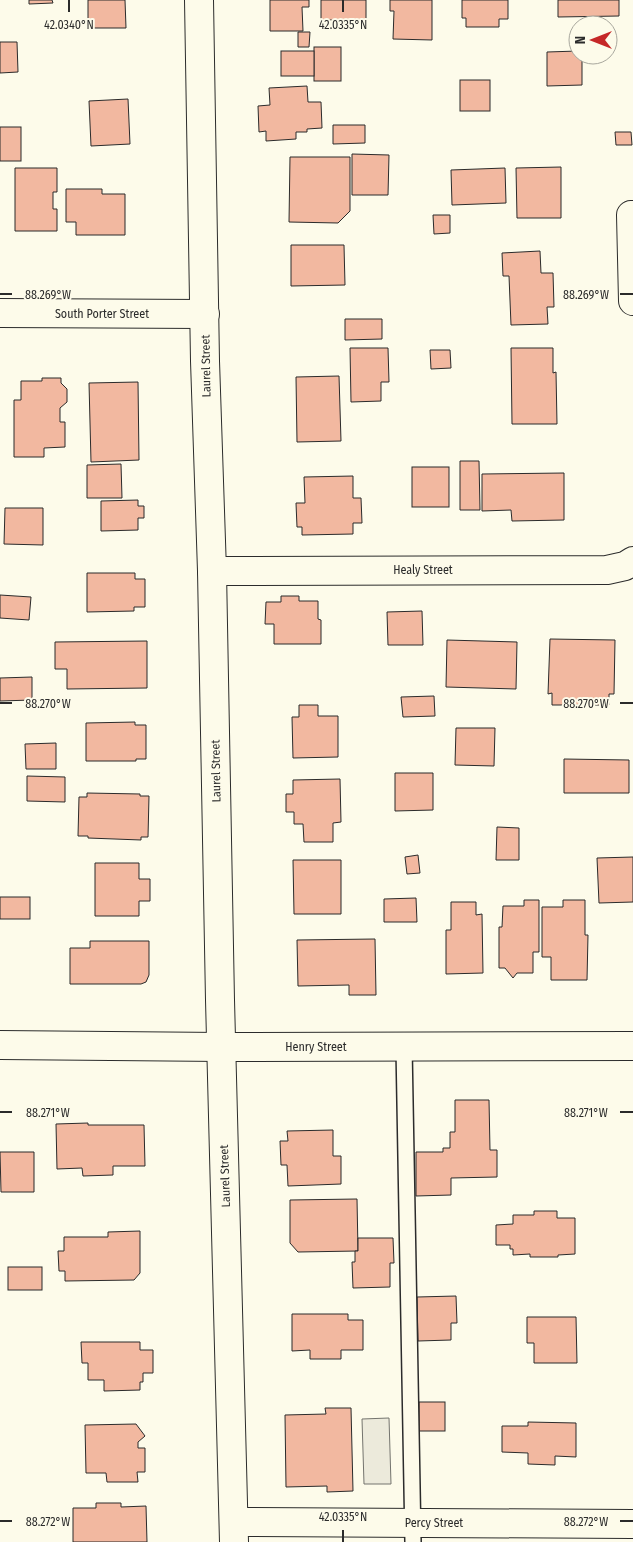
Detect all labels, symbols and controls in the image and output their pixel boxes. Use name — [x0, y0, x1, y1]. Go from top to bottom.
north arrow — [568, 15, 618, 65]
text: 42.0340°N — [44, 18, 94, 32]
text: 42.0335°N — [319, 18, 367, 32]
text: N — [572, 36, 589, 44]
text: 88.269°W — [25, 288, 71, 302]
text: 88.269°W — [563, 288, 609, 302]
street label: South Porter Street — [55, 307, 149, 321]
street label: Laurel Street — [198, 334, 214, 397]
street label: Healy Street — [393, 563, 453, 577]
text: 88.270°W — [25, 697, 71, 711]
text: 88.270°W — [563, 697, 609, 711]
street label: Laurel Street — [208, 739, 224, 802]
street label: Henry Street — [285, 1040, 347, 1054]
text: 88.271°W — [26, 1106, 70, 1120]
text: 88.271°W — [564, 1106, 608, 1120]
street label: Laurel Street — [217, 1144, 233, 1208]
text: 42.0335°N — [319, 1510, 367, 1524]
text: 88.272°W — [26, 1515, 70, 1529]
text: 88.272°W — [564, 1515, 608, 1529]
street label: Percy Street — [405, 1516, 463, 1530]

